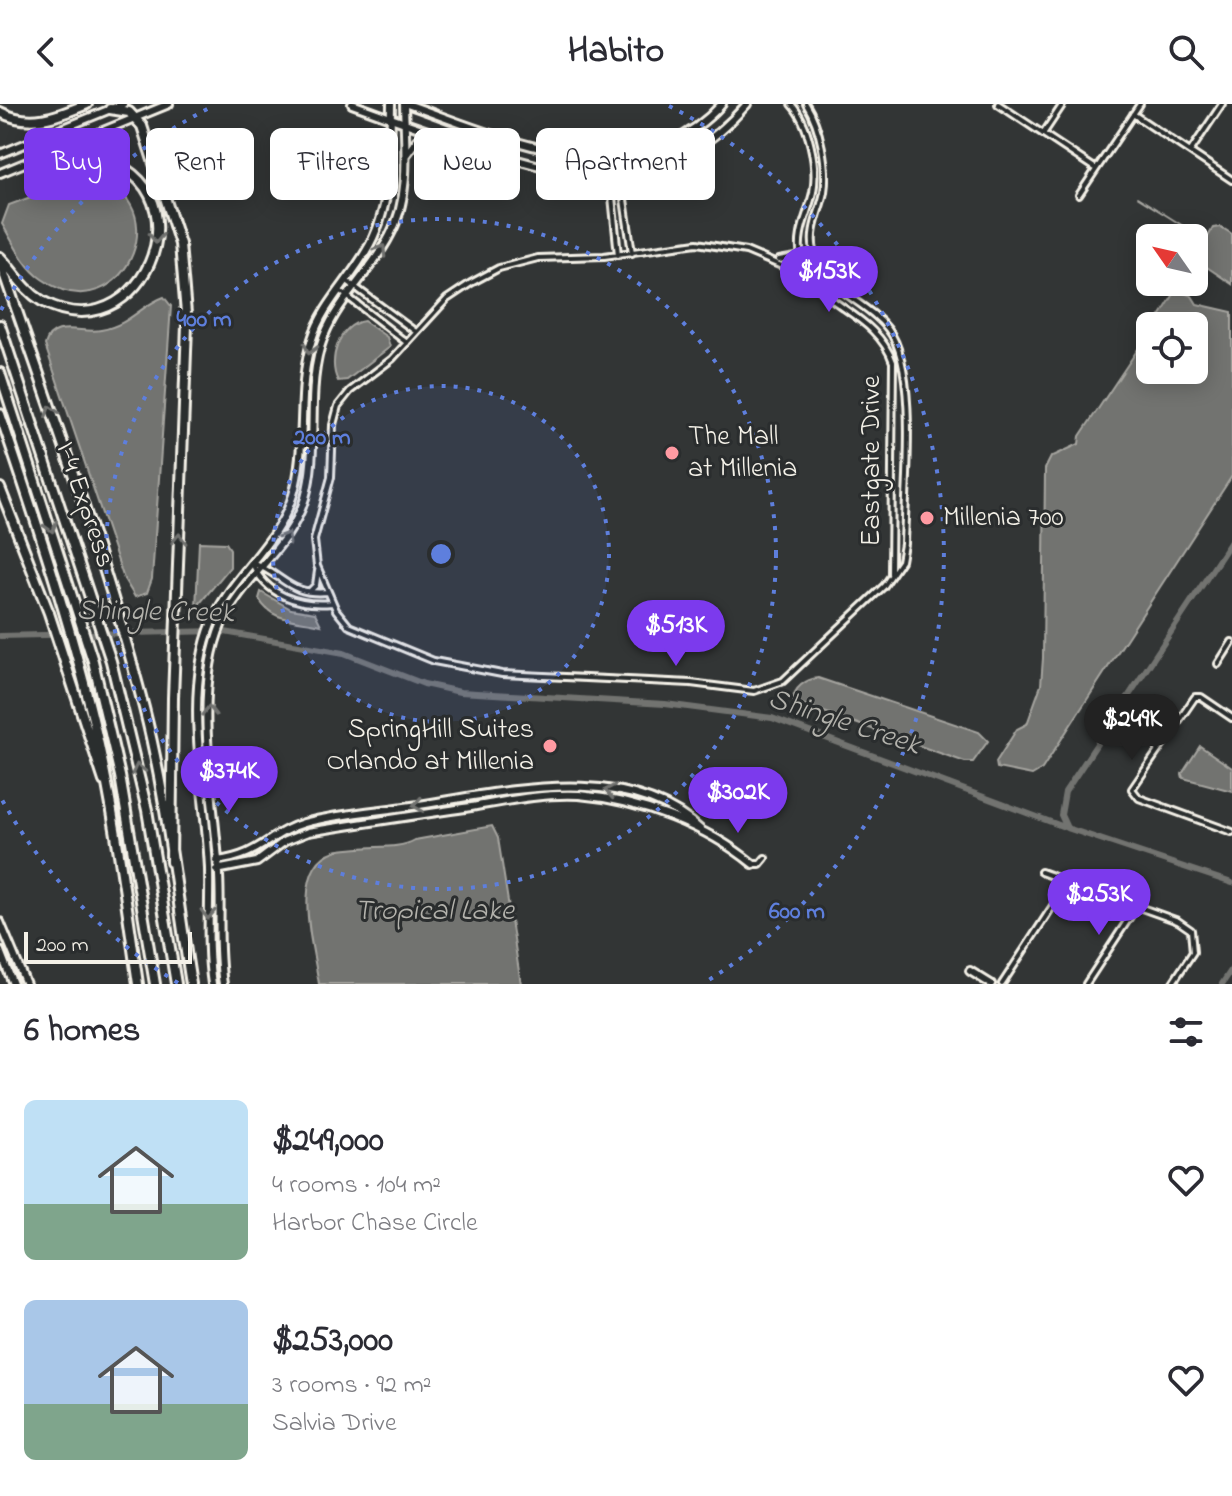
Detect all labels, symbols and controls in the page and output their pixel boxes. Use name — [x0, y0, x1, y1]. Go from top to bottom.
text: Habito — [568, 26, 664, 79]
icon: back — [24, 30, 68, 74]
icon: search — [1164, 30, 1208, 74]
chip: Buy — [24, 128, 130, 200]
chip: Rent — [146, 128, 254, 200]
chip: Filters — [270, 128, 398, 200]
chip: New — [414, 128, 520, 200]
chip: Apartment — [536, 128, 715, 200]
north arrow — [1136, 224, 1208, 296]
map controls — [1136, 224, 1208, 384]
one-way arrow — [148, 232, 165, 245]
one-way arrow — [371, 244, 386, 259]
pin: $153K — [773, 246, 885, 314]
text: $153K — [798, 253, 860, 291]
text: 400 m — [176, 303, 232, 338]
button: locate — [1136, 312, 1208, 384]
one-way arrow — [302, 341, 319, 355]
street label: Eastgate Drive — [852, 375, 893, 546]
one-way arrow — [45, 405, 61, 419]
place label: The Mall at Millenia — [688, 417, 797, 490]
text: 200 m — [292, 421, 351, 456]
street label: I-4 Express — [43, 437, 125, 573]
marker: The Mall at Millenia — [663, 444, 681, 462]
place label: Millenia 700 — [943, 498, 1064, 539]
marker: Millenia 700 — [918, 509, 936, 527]
one-way arrow — [42, 519, 58, 533]
one-way arrow — [277, 531, 292, 546]
one-way arrow — [171, 532, 188, 545]
centre of rings — [427, 540, 455, 568]
water label: Shingle Creek — [76, 590, 236, 636]
pin: $513K — [620, 600, 732, 668]
text: $513K — [645, 607, 707, 645]
water label: Shingle Creek — [762, 678, 928, 769]
pin: $249K — [1076, 694, 1188, 762]
text: $249K — [1102, 701, 1162, 739]
one-way arrow — [200, 704, 218, 717]
place label: SpringHill Suites Orlando at Millenia — [327, 710, 534, 783]
marker: SpringHill Suites Orlando at Millenia — [541, 737, 559, 755]
pin: $374K — [173, 746, 285, 814]
text: $374K — [199, 753, 259, 791]
one-way arrow — [130, 763, 147, 777]
pin: $302K — [682, 767, 794, 835]
text: $302K — [706, 774, 770, 812]
one-way arrow — [603, 783, 616, 800]
one-way arrow — [411, 796, 425, 813]
pin: $253K — [1043, 869, 1155, 937]
text: $253K — [1066, 876, 1132, 914]
water label: Tropical Lake — [354, 890, 515, 934]
text: 600 m — [769, 895, 825, 930]
one-way arrow — [200, 908, 217, 921]
scale bar — [24, 928, 192, 964]
text: 200 m — [36, 930, 89, 962]
text: 6 homes — [24, 1007, 140, 1057]
icon: filters — [1164, 1010, 1208, 1054]
text: $249,000 — [272, 1117, 384, 1167]
icon: home — [88, 1132, 184, 1228]
icon: heart — [1164, 1158, 1208, 1202]
text: 4 rooms · 104 m² — [272, 1167, 441, 1205]
text: Harbor Chase Circle — [272, 1205, 478, 1243]
text: $253,000 — [272, 1317, 393, 1367]
icon: home — [88, 1332, 184, 1428]
icon: heart — [1164, 1358, 1208, 1402]
text: 3 rooms · 92 m² — [272, 1367, 431, 1405]
text: Salvia Drive — [272, 1405, 397, 1443]

